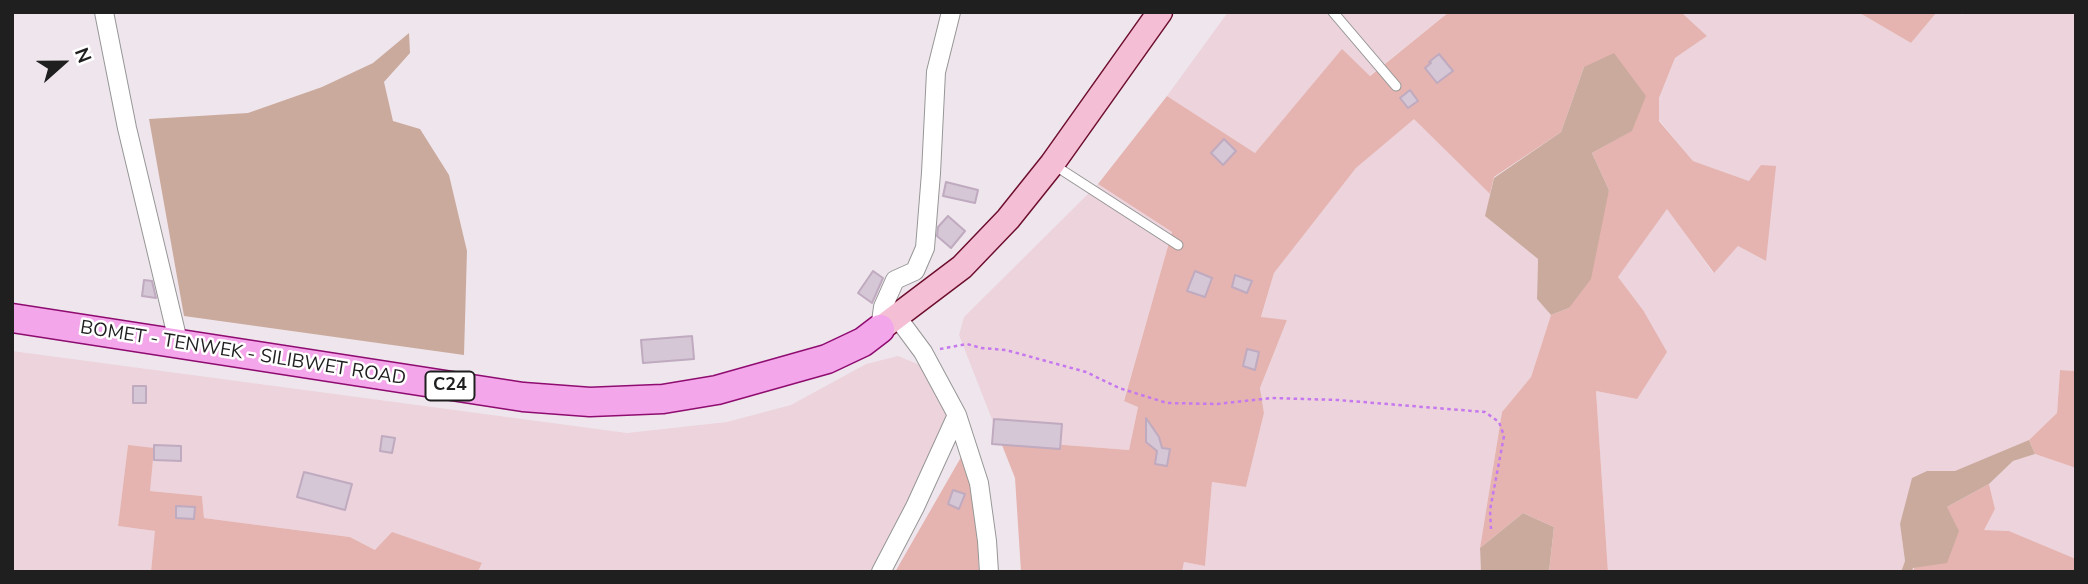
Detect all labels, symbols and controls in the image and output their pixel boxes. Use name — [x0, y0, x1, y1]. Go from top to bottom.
north arrow — [28, 28, 98, 98]
text: N — [68, 44, 97, 67]
street label: BOMET - TENWEK - SILIBWET ROAD — [79, 317, 407, 391]
road number: C24 — [426, 372, 475, 400]

